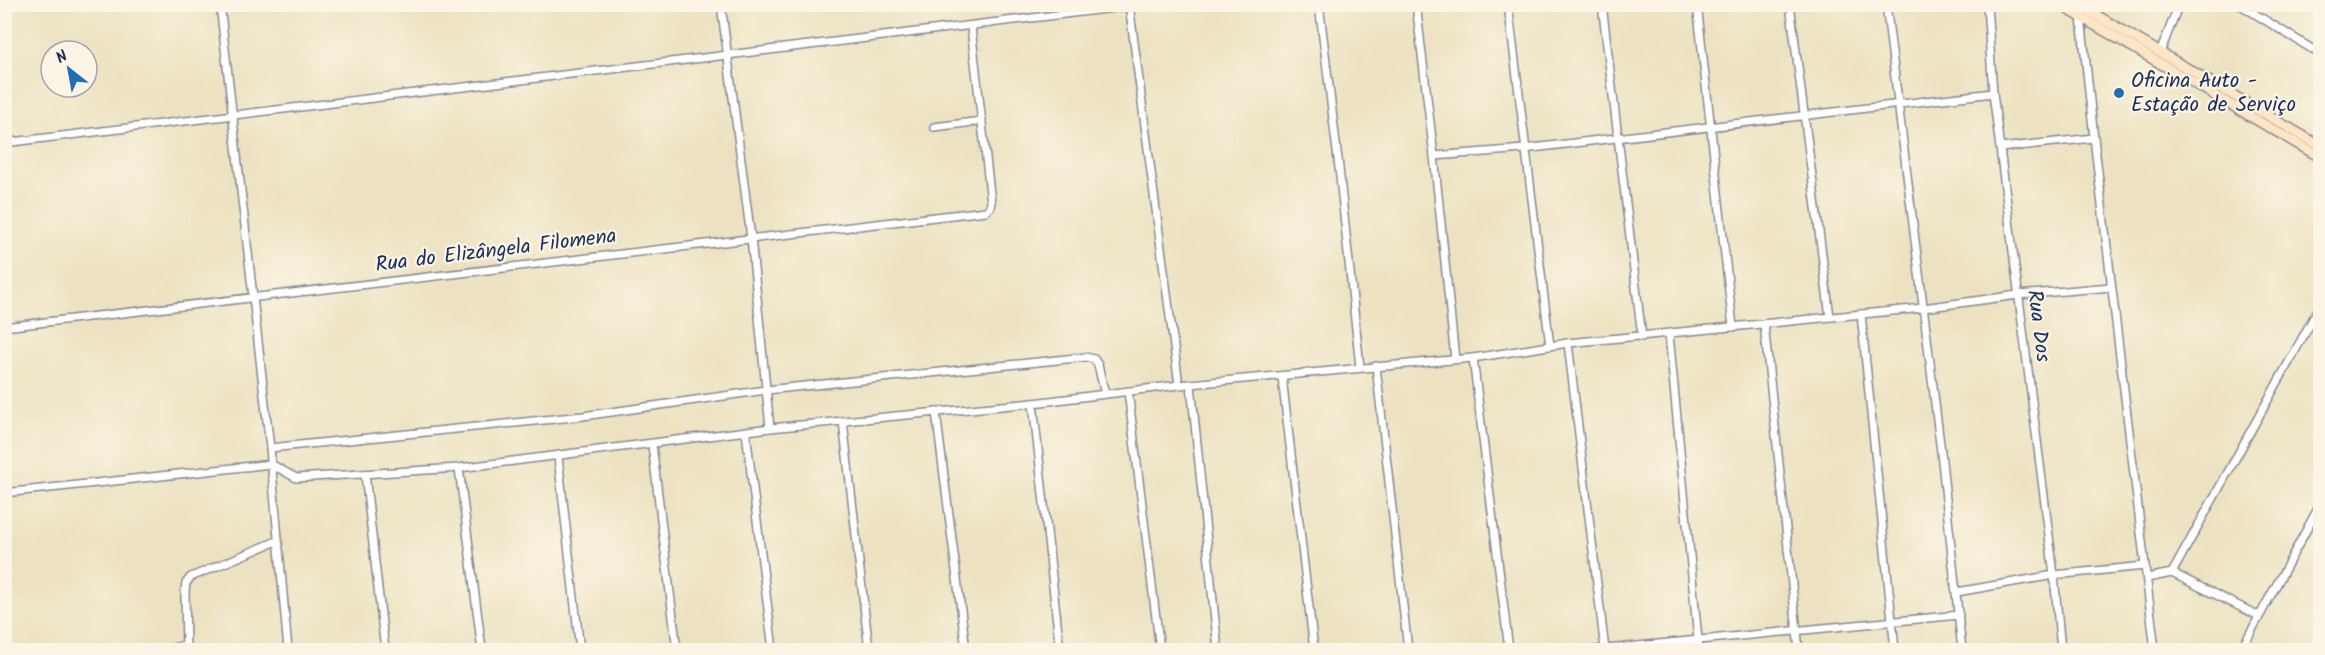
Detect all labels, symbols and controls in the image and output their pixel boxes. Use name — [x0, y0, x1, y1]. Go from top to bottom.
north arrow — [39, 39, 99, 99]
text: N — [51, 44, 73, 71]
place label: Oficina Auto - Estação de Serviço — [2131, 65, 2296, 122]
marker: Oficina Auto - Estação de Serviço — [2112, 86, 2126, 100]
street label: Rua do Elizângela Filomena — [374, 220, 618, 282]
street label: Rua Dos — [2017, 288, 2059, 364]

